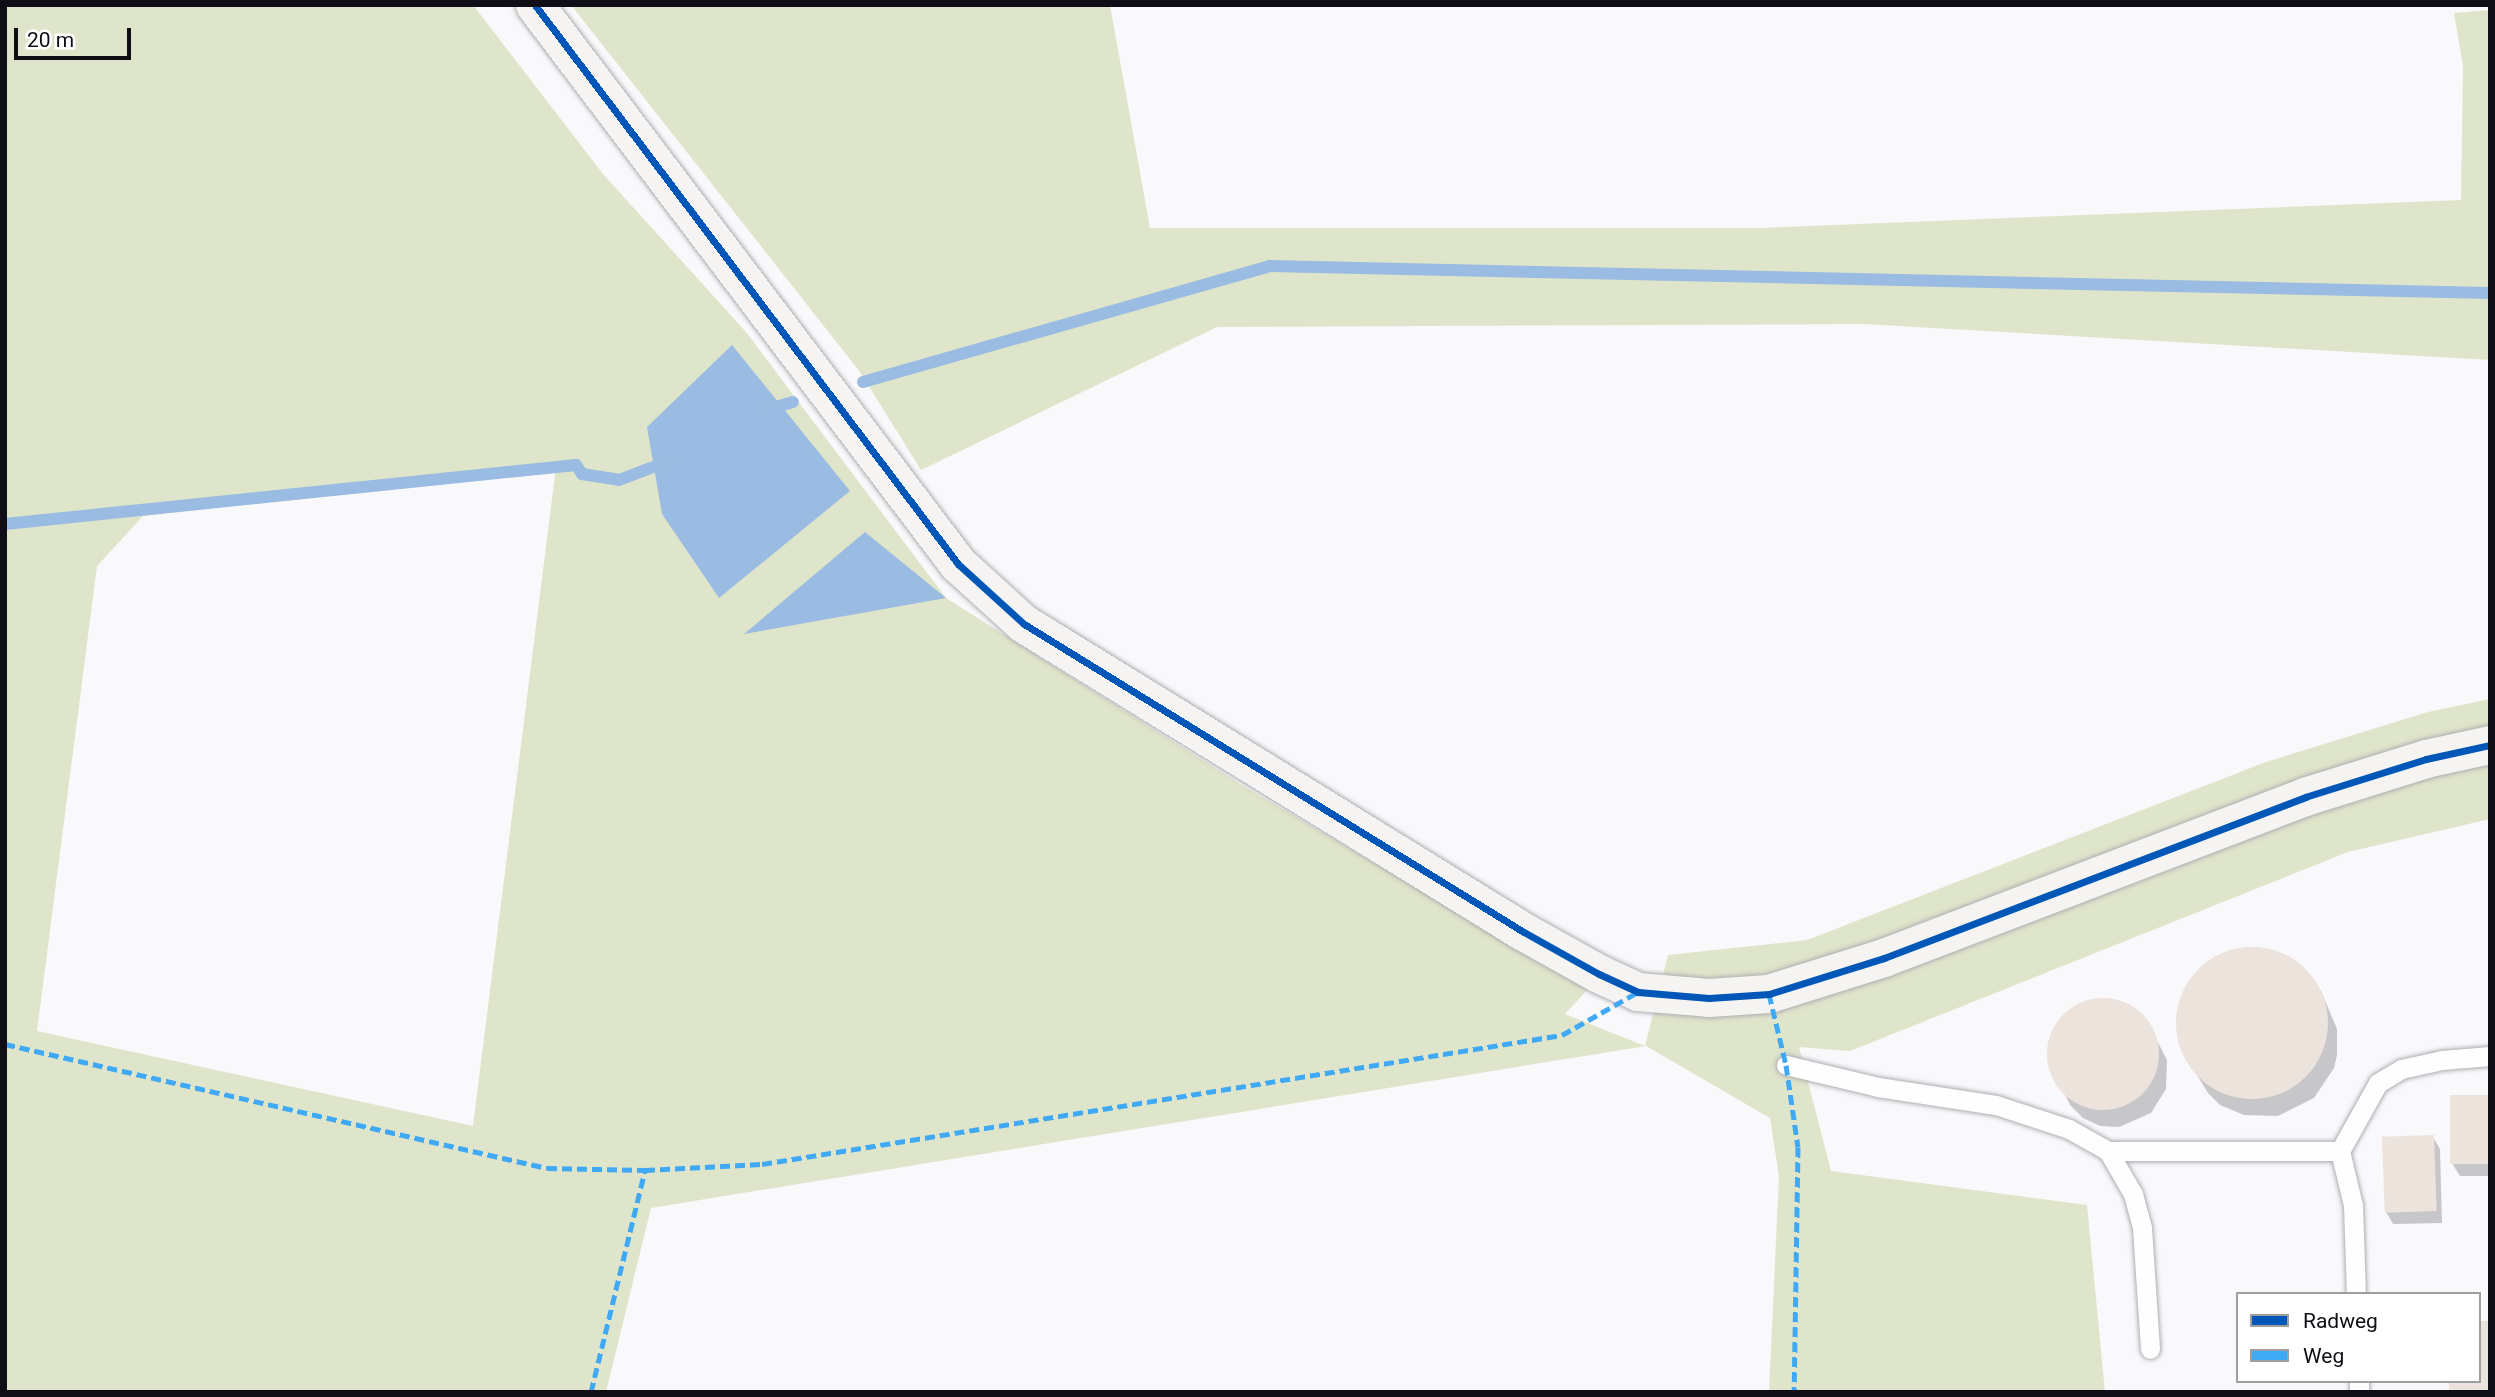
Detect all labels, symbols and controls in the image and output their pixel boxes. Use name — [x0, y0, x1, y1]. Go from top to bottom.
scale bar — [18, 14, 135, 58]
text: 20 m — [27, 28, 74, 52]
legend — [2236, 1292, 2481, 1383]
text: Radweg — [2303, 1309, 2378, 1333]
text: Weg — [2303, 1344, 2344, 1368]

